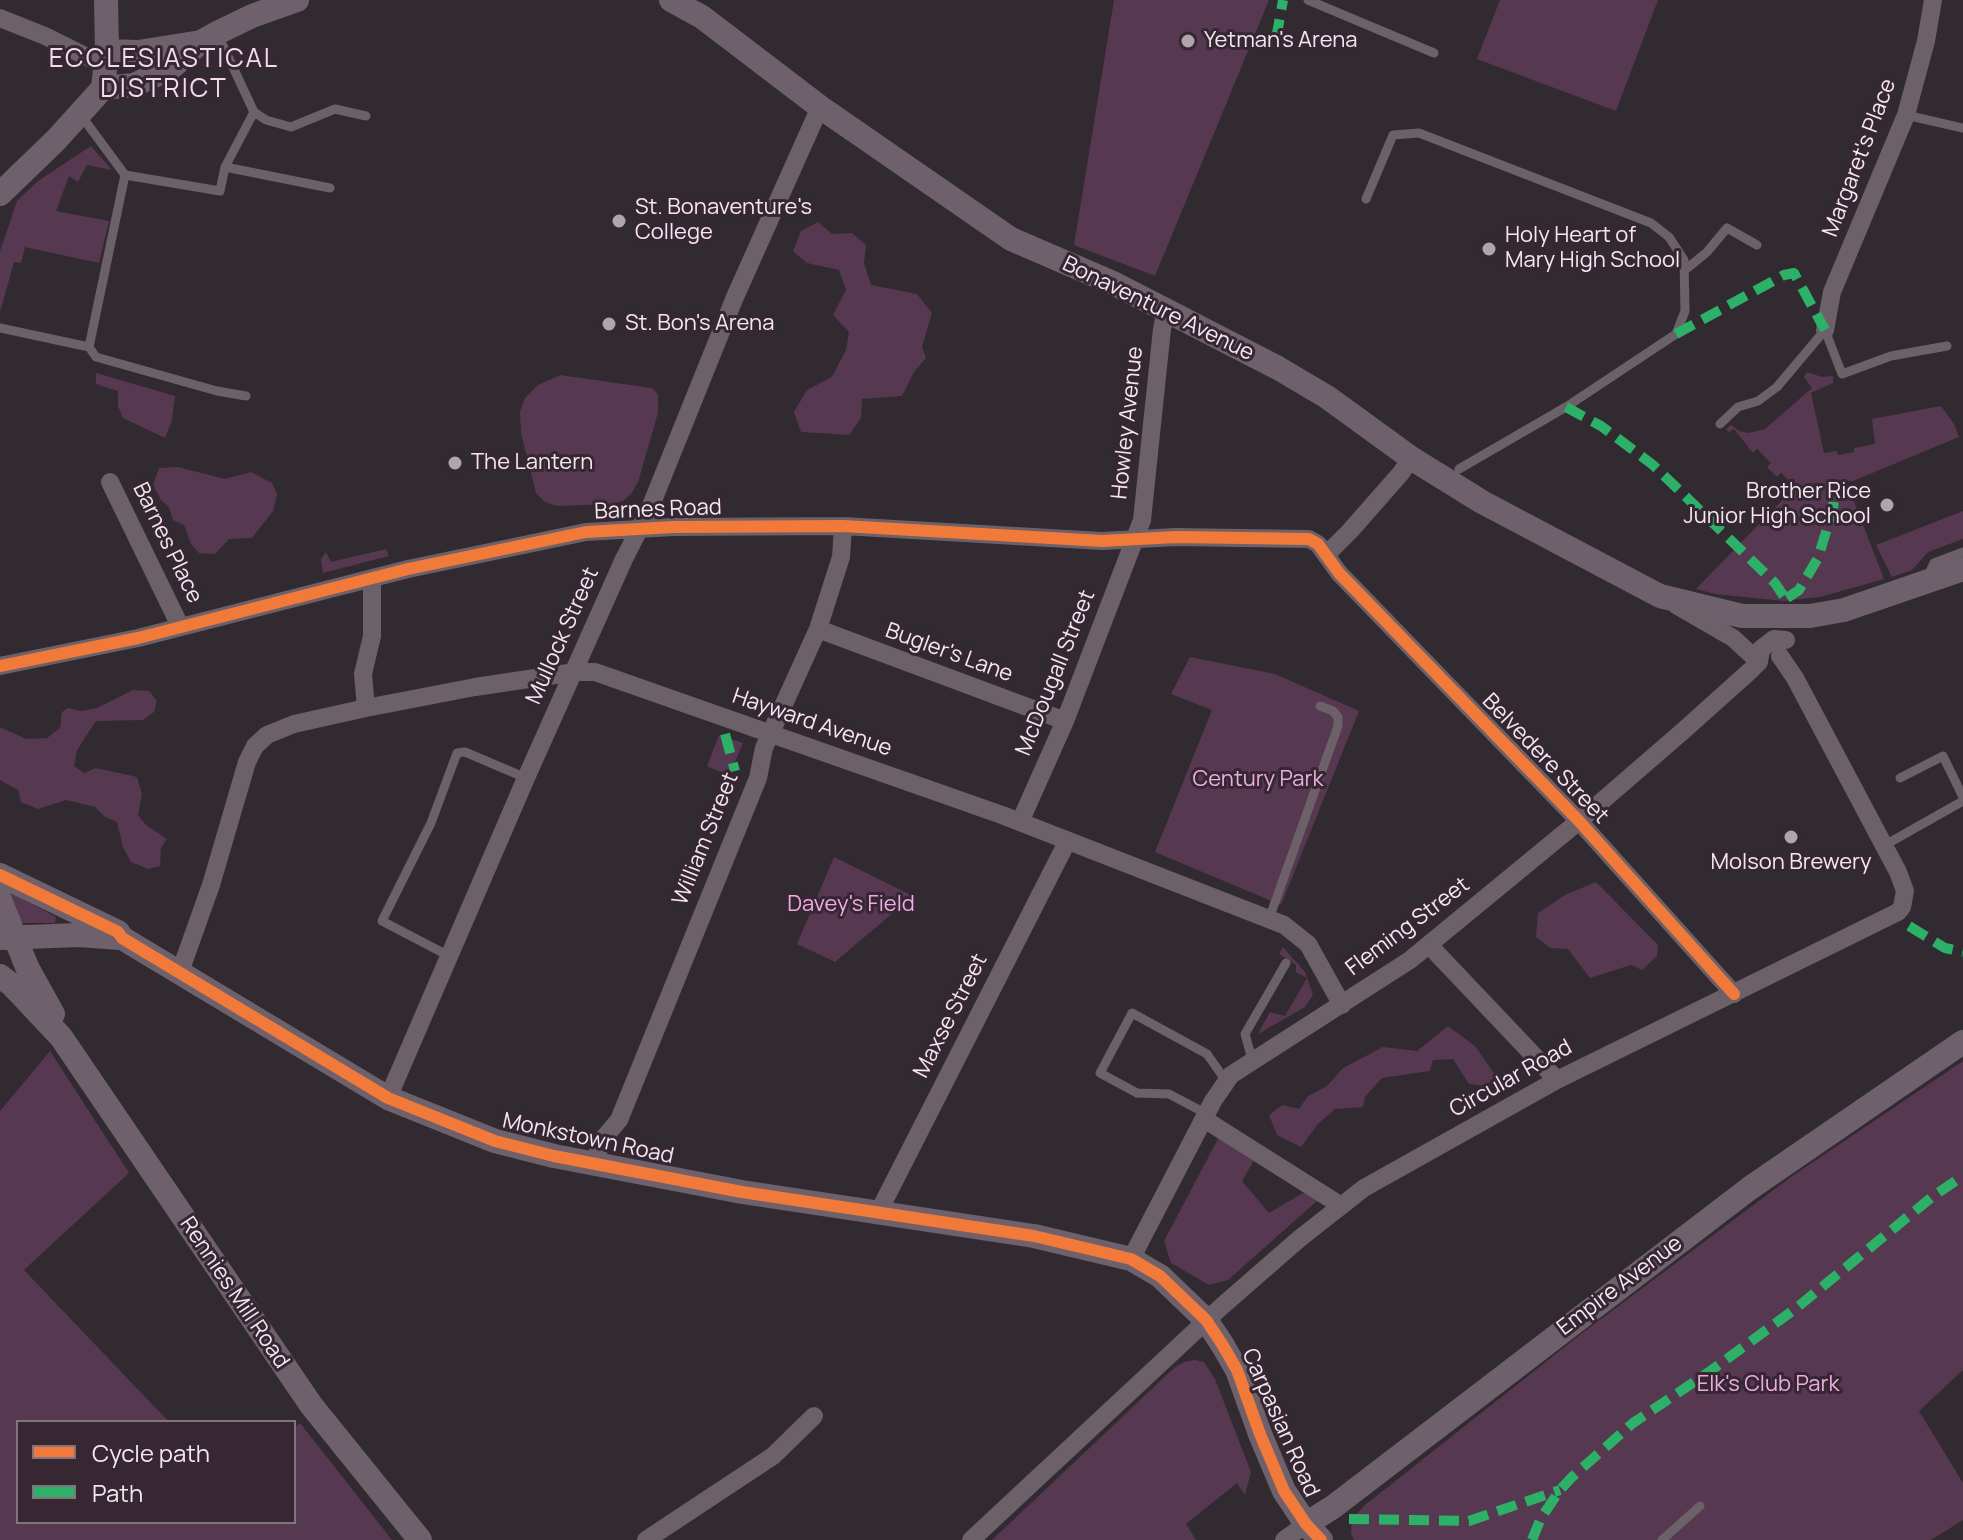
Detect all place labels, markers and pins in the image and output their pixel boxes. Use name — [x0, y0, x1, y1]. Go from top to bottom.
place label: Yetman's Arena — [1204, 28, 1358, 54]
marker: Yetman's Arena — [1179, 32, 1197, 50]
place label: St. Bonaventure's College — [635, 195, 812, 246]
marker: St. Bonaventure's College — [610, 212, 628, 230]
place label: Holy Heart of Mary High School — [1505, 223, 1680, 274]
marker: Holy Heart of Mary High School — [1480, 240, 1498, 258]
place label: St. Bon's Arena — [625, 311, 774, 337]
marker: St. Bon's Arena — [600, 315, 618, 333]
place label: The Lantern — [471, 450, 593, 476]
marker: The Lantern — [446, 454, 464, 472]
place label: Brother Rice Junior High School — [1684, 479, 1871, 530]
marker: Brother Rice Junior High School — [1878, 496, 1896, 514]
marker: Molson Brewery — [1782, 828, 1800, 846]
place label: Molson Brewery — [1711, 850, 1871, 876]

